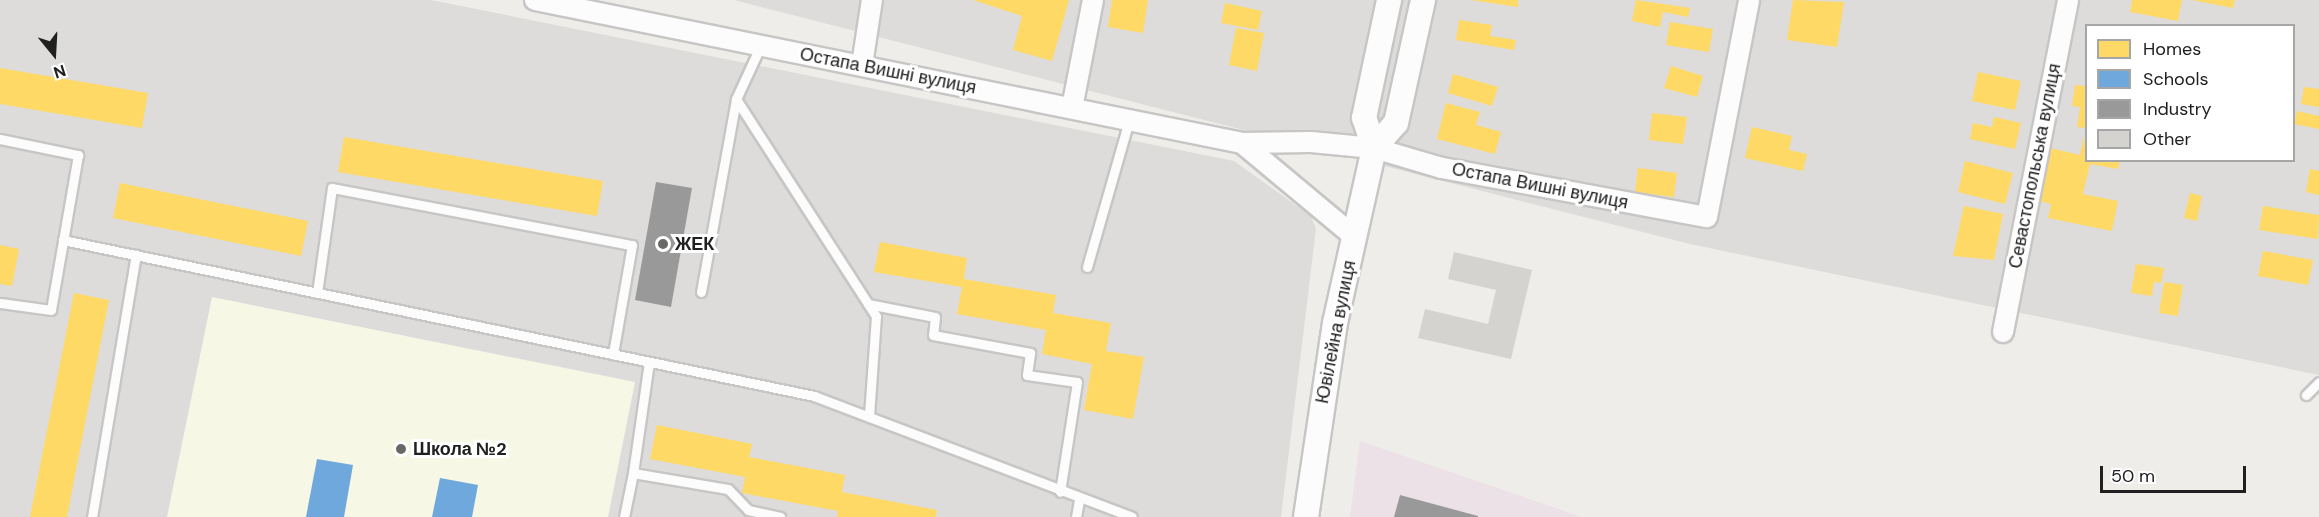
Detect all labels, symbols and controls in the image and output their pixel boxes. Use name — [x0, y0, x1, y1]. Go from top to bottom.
north arrow — [24, 24, 84, 84]
legend — [2085, 24, 2295, 162]
text: Homes — [2143, 37, 2201, 61]
street label: Остапа Вишні вулиця — [798, 43, 978, 99]
text: N — [51, 60, 69, 83]
street label: Севастопольська вулиця — [2005, 62, 2065, 270]
text: Schools — [2143, 67, 2208, 91]
text: Industry — [2143, 97, 2212, 121]
text: Other — [2143, 127, 2191, 151]
street label: Остапа Вишні вулиця — [1450, 158, 1630, 214]
place label: ЖЕК — [675, 233, 714, 255]
marker: ЖЕК — [656, 237, 670, 251]
street label: Ювілейна вулиця — [1312, 259, 1360, 405]
place label: Школа №2 — [413, 438, 507, 460]
marker: Школа №2 — [394, 442, 408, 456]
scale bar — [2103, 454, 2248, 492]
text: 50 m — [2111, 464, 2155, 488]

